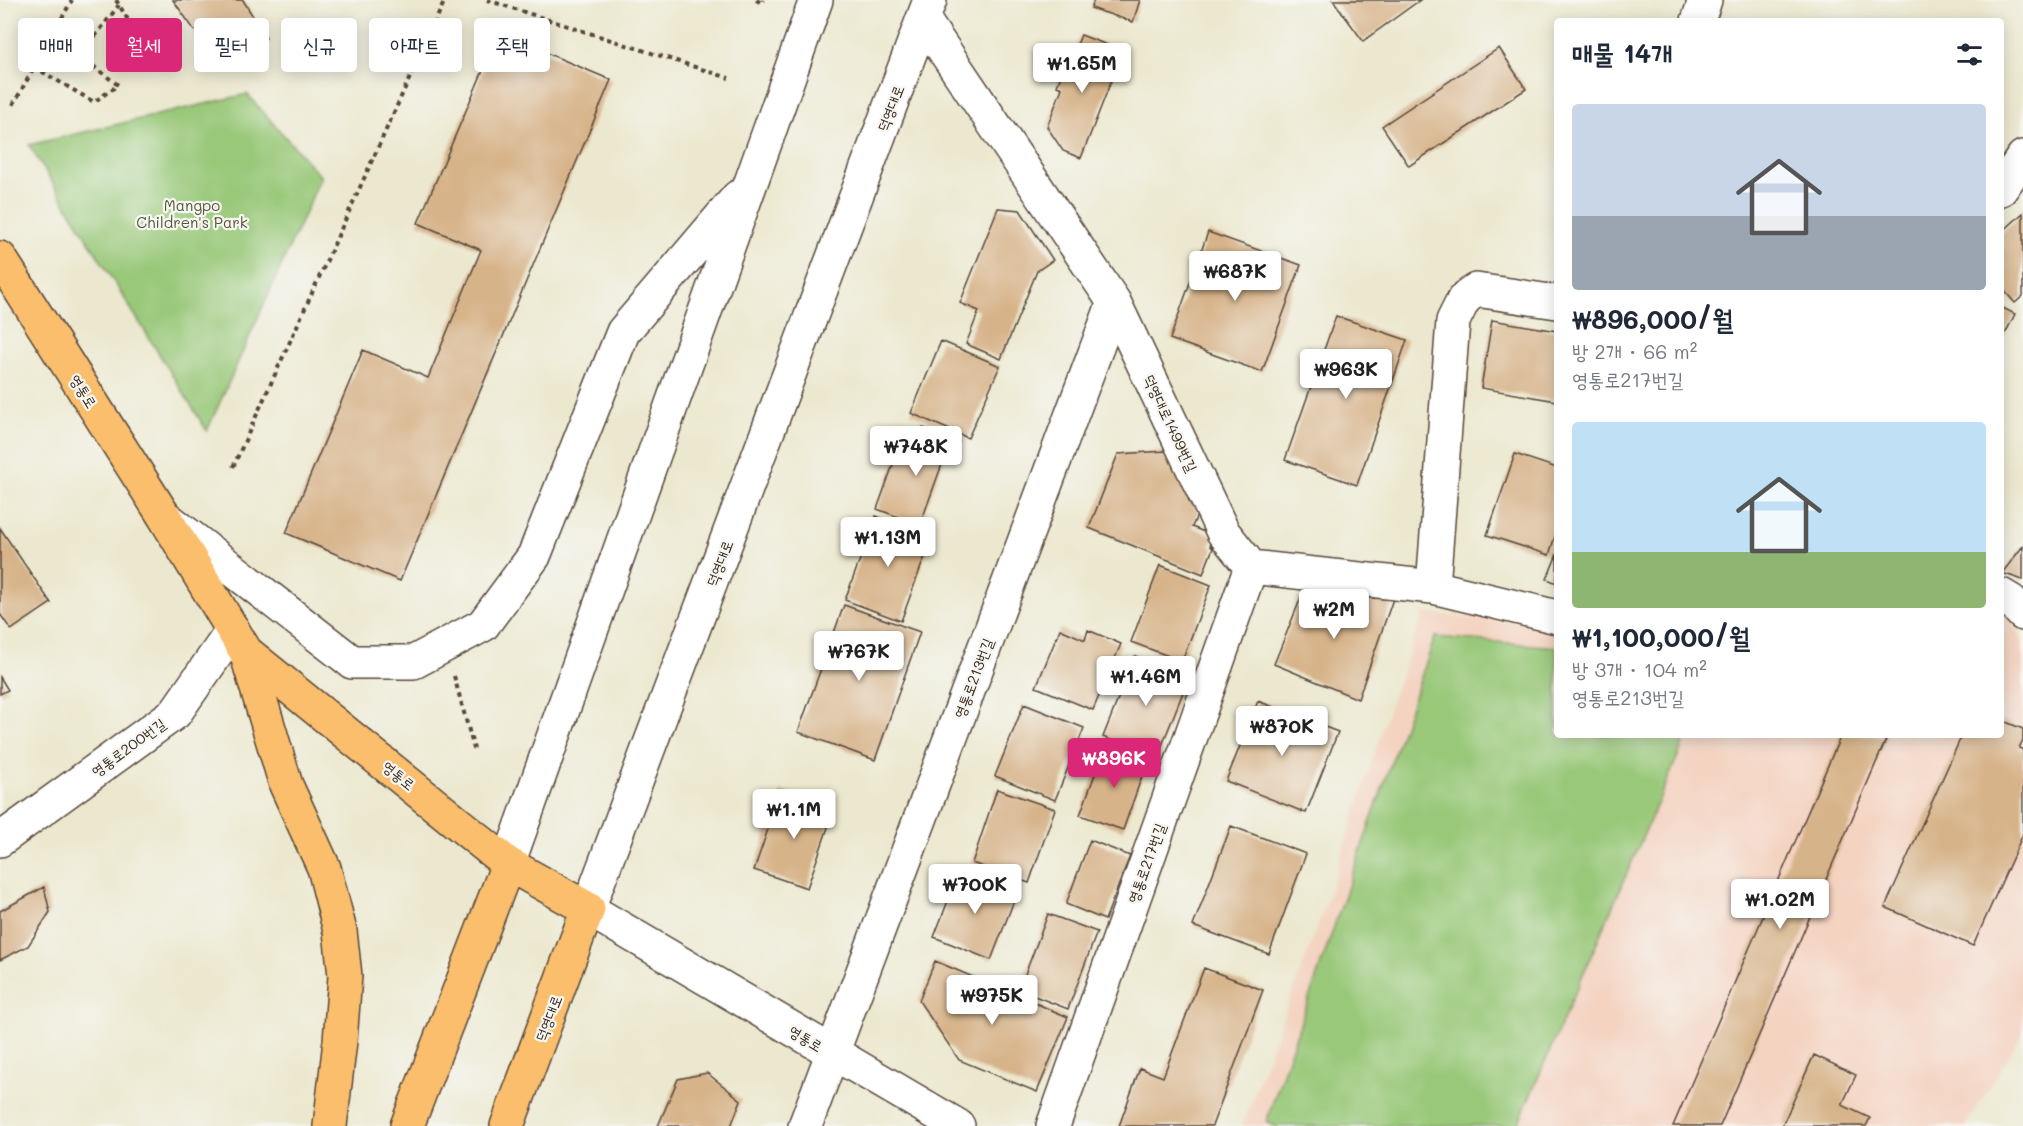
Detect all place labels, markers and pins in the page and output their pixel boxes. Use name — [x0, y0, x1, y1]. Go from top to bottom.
pin: ₩1.65M — [1033, 43, 1131, 94]
pin: ₩687K — [1193, 251, 1277, 302]
pin: ₩963K — [1304, 349, 1388, 400]
pin: ₩748K — [874, 426, 958, 477]
pin: ₩1.13M — [839, 517, 937, 568]
pin: ₩2M — [1305, 589, 1363, 640]
pin: ₩767K — [817, 631, 901, 682]
pin: ₩1.46M — [1097, 656, 1195, 707]
pin: ₩870K — [1240, 706, 1324, 757]
pin: ₩896K — [1072, 738, 1156, 789]
pin: ₩1.1M — [752, 789, 836, 840]
pin: ₩700K — [933, 864, 1017, 915]
pin: ₩1.02M — [1731, 879, 1829, 930]
pin: ₩975K — [950, 975, 1034, 1026]

